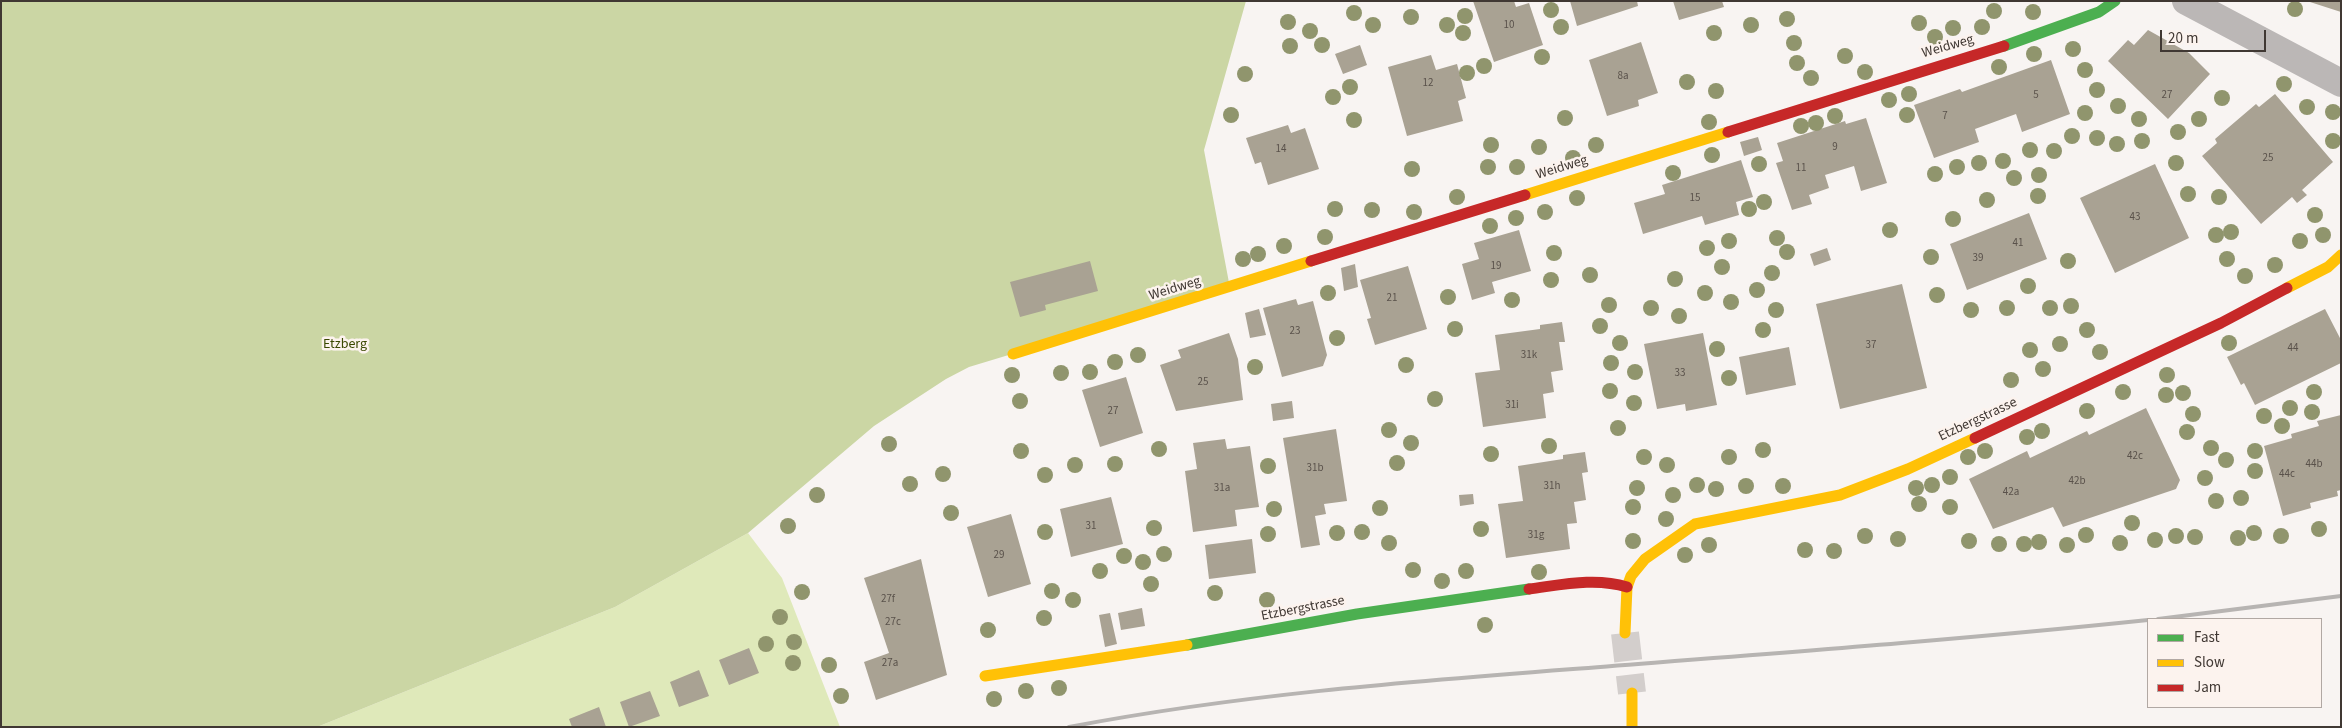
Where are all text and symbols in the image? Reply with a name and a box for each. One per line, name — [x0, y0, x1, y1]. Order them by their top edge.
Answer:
house number: 10 — [1504, 19, 1514, 33]
scale bar — [2162, 20, 2268, 52]
text: 20 m — [2168, 28, 2198, 49]
street label: Weidweg — [1920, 32, 1976, 62]
house number: 8a — [1617, 70, 1629, 84]
house number: 12 — [1423, 77, 1433, 91]
house number: 5 — [2033, 89, 2039, 103]
house number: 27 — [2162, 89, 2172, 103]
house number: 7 — [1942, 110, 1948, 124]
house number: 9 — [1832, 141, 1838, 155]
house number: 14 — [1276, 143, 1286, 157]
street label: Weidweg — [1534, 152, 1590, 184]
house number: 25 — [2263, 152, 2273, 166]
house number: 11 — [1796, 162, 1806, 176]
house number: 15 — [1690, 192, 1700, 206]
house number: 43 — [2130, 211, 2140, 225]
house number: 41 — [2013, 237, 2023, 251]
house number: 39 — [1973, 252, 1983, 266]
house number: 19 — [1491, 260, 1501, 274]
street label: Weidweg — [1147, 273, 1203, 305]
house number: 21 — [1387, 292, 1397, 306]
house number: 23 — [1290, 325, 1300, 339]
park label: Etzberg — [323, 337, 367, 353]
house number: 37 — [1866, 339, 1876, 353]
house number: 44 — [2288, 342, 2298, 356]
house number: 31k — [1521, 349, 1537, 363]
house number: 33 — [1675, 367, 1685, 381]
house number: 25 — [1198, 376, 1208, 390]
street label: Etzbergstrasse — [1936, 394, 2020, 446]
house number: 31i — [1505, 399, 1519, 413]
house number: 27 — [1108, 405, 1118, 419]
house number: 42c — [2127, 450, 2143, 464]
house number: 44b — [2305, 458, 2323, 472]
house number: 31b — [1306, 462, 1324, 476]
house number: 44c — [2279, 468, 2295, 482]
house number: 42b — [2068, 475, 2086, 489]
house number: 31h — [1544, 480, 1560, 494]
house number: 31a — [1214, 482, 1230, 496]
house number: 42a — [2003, 486, 2019, 500]
house number: 31 — [1086, 520, 1096, 534]
house number: 31g — [1528, 529, 1544, 543]
house number: 29 — [994, 549, 1004, 563]
house number: 27f — [881, 593, 895, 607]
street label: Etzbergstrasse — [1260, 593, 1346, 625]
house number: 27c — [885, 616, 901, 630]
legend — [2147, 618, 2322, 708]
text: Fast — [2194, 627, 2220, 648]
text: Slow — [2194, 652, 2225, 673]
house number: 27a — [882, 657, 898, 671]
text: Jam — [2194, 677, 2221, 698]

